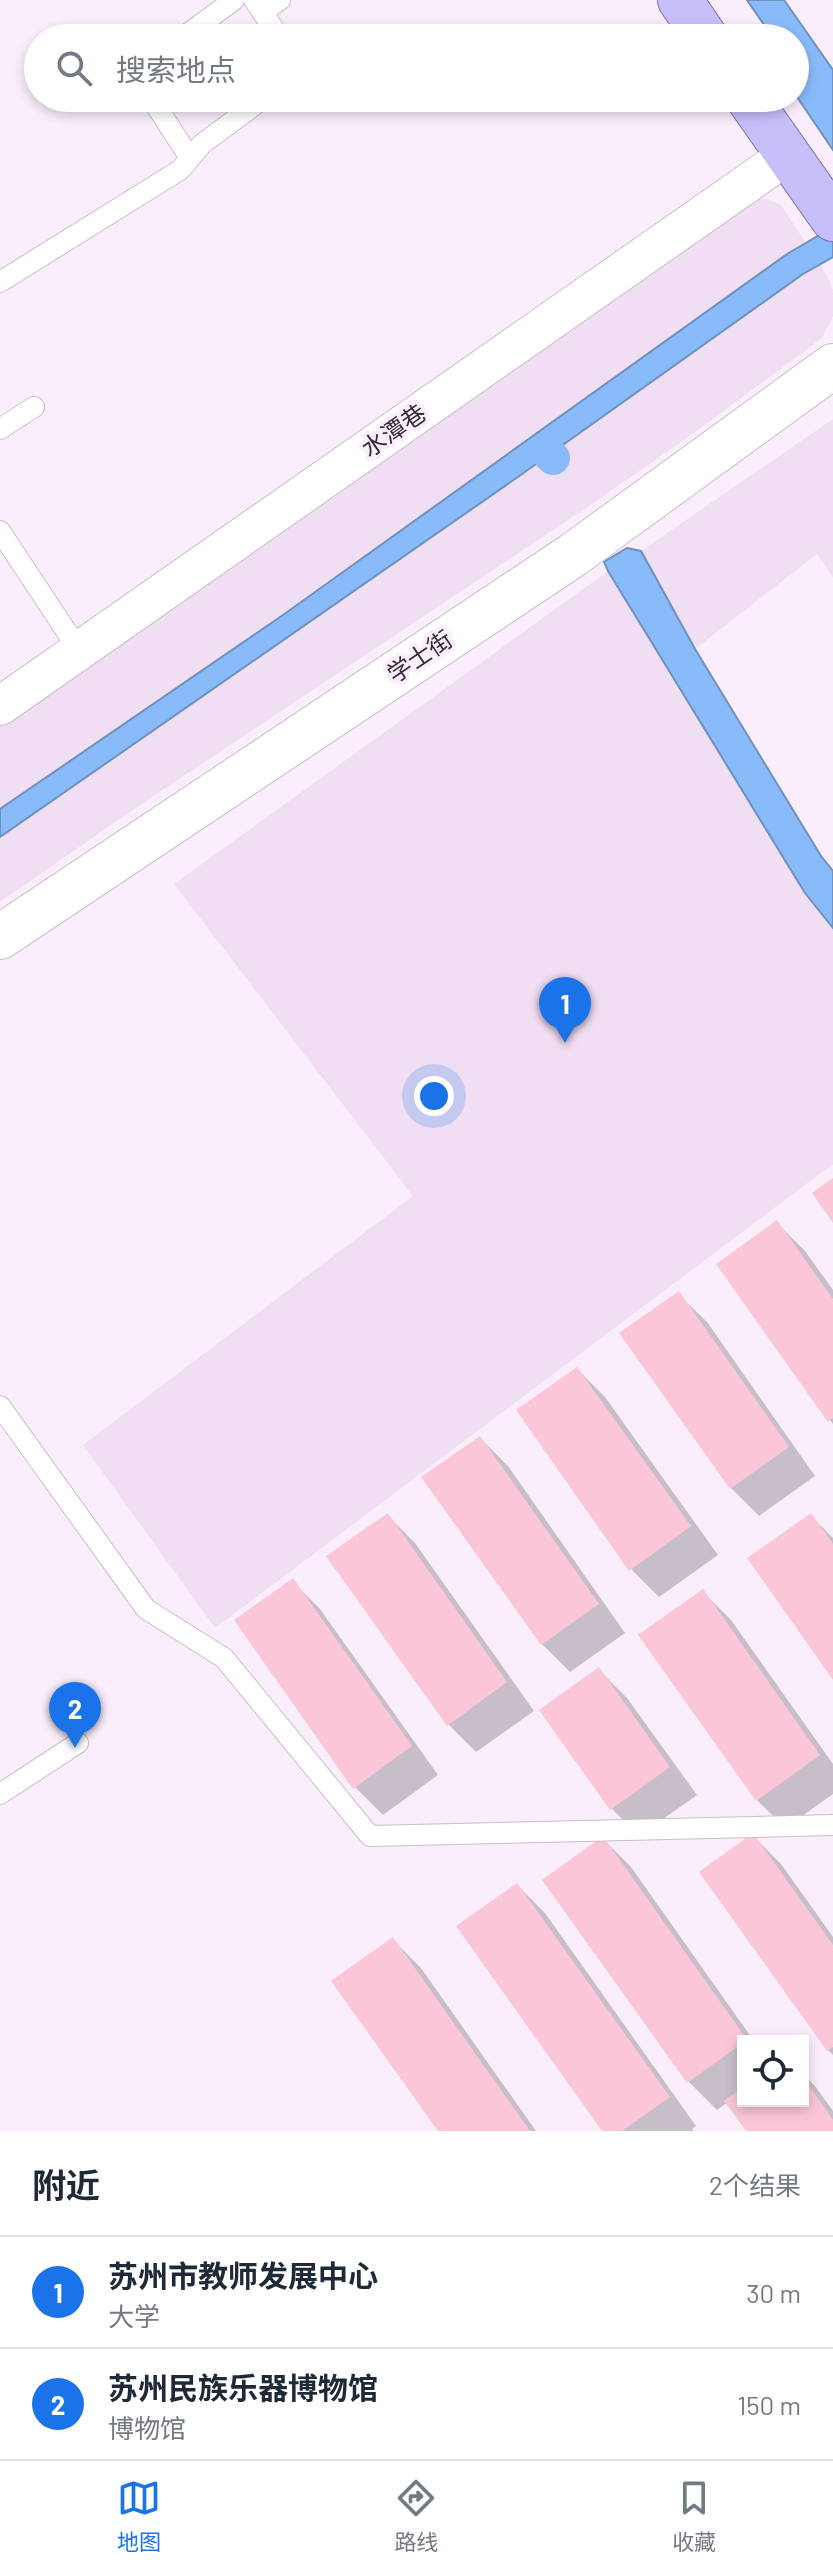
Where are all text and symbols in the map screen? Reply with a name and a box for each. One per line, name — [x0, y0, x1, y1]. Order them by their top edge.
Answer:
search box — [24, 24, 809, 112]
icon: search — [52, 46, 96, 90]
text: 搜索地点 — [116, 51, 236, 87]
street label: 水潭巷 — [355, 397, 431, 462]
street label: 学士街 — [381, 624, 457, 688]
pin: 1 — [539, 977, 591, 1043]
your location — [414, 1076, 454, 1116]
pin: 2 — [49, 1682, 101, 1748]
map controls — [737, 2035, 809, 2107]
button: locate — [737, 2035, 809, 2107]
text: 附近 — [32, 2164, 100, 2205]
text: 2个结果 — [709, 2169, 801, 2200]
text: 苏州市教师发展中心 — [108, 2257, 378, 2293]
text: 1 — [53, 2277, 63, 2308]
text: 30 m — [746, 2277, 801, 2308]
text: 大学 — [108, 2300, 160, 2331]
text: 苏州民族乐器博物馆 — [108, 2369, 378, 2405]
text: 2 — [51, 2389, 65, 2420]
text: 150 m — [737, 2389, 801, 2420]
text: 博物馆 — [108, 2412, 186, 2443]
tab: 地图 — [117, 2476, 161, 2556]
tab: 路线 — [394, 2476, 438, 2556]
tab: 收藏 — [672, 2476, 716, 2556]

